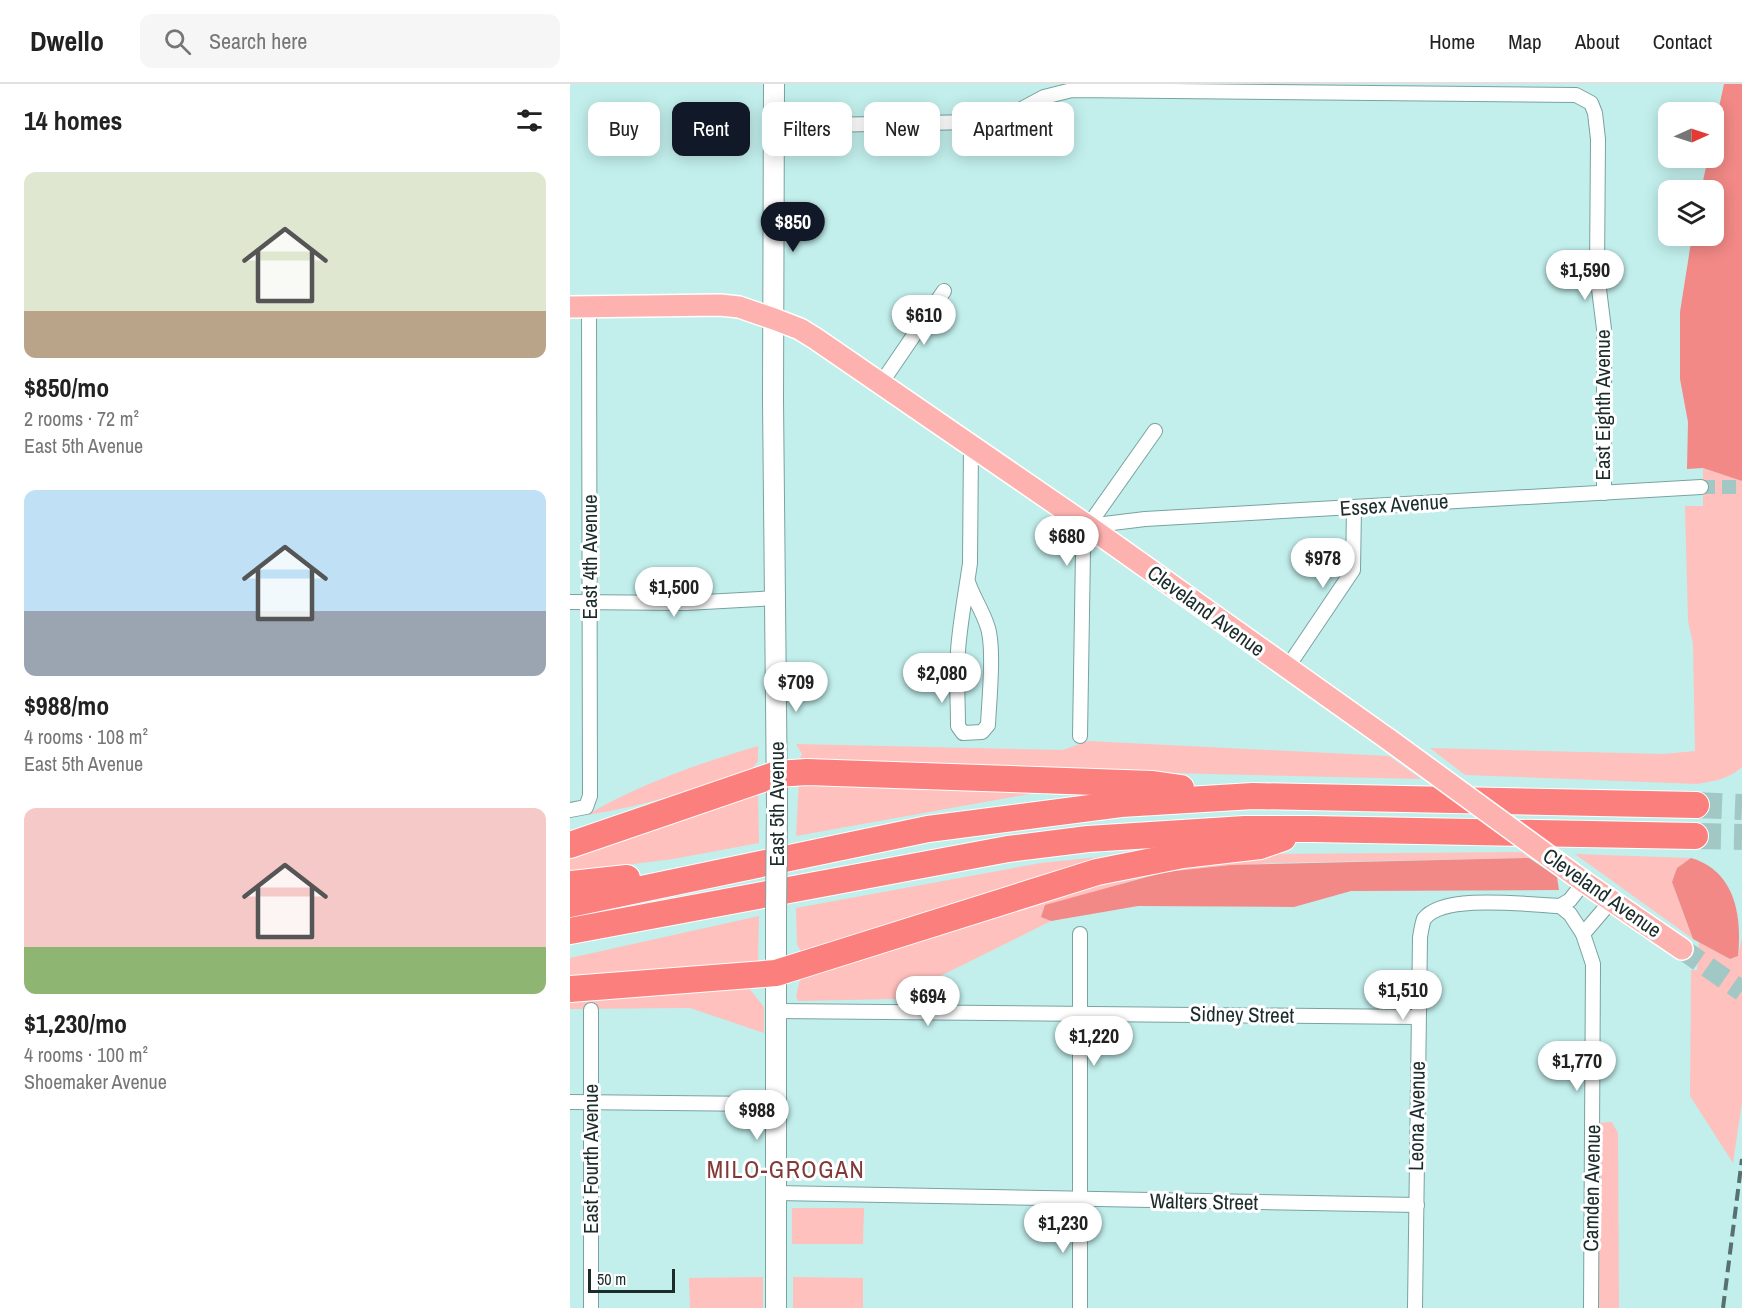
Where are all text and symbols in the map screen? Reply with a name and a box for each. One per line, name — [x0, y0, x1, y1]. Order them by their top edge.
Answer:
search box — [140, 14, 560, 68]
text: Dwello — [30, 22, 104, 60]
icon: search — [161, 25, 194, 58]
text: Search here — [209, 26, 307, 56]
text: Home — [1429, 27, 1475, 56]
text: Map — [1508, 27, 1542, 56]
text: About — [1575, 27, 1620, 56]
text: Contact — [1653, 27, 1712, 56]
chip: Buy — [588, 102, 660, 156]
chip: Rent — [672, 102, 750, 156]
chip: Filters — [762, 102, 852, 156]
chip: New — [864, 102, 940, 156]
chip: Apartment — [952, 102, 1074, 156]
north arrow — [1658, 102, 1724, 168]
map controls — [1658, 102, 1724, 246]
text: 14 homes — [24, 103, 122, 138]
icon: filters — [513, 104, 546, 137]
button: layers — [1658, 180, 1724, 246]
pin: $850 — [757, 202, 829, 253]
text: $850 — [775, 208, 811, 235]
icon: home — [231, 211, 339, 319]
pin: $1,590 — [1536, 250, 1634, 301]
text: $1,590 — [1560, 256, 1610, 283]
pin: $610 — [888, 295, 960, 346]
text: $610 — [906, 301, 942, 328]
street label: East Eighth Avenue — [1588, 330, 1617, 481]
text: $850/mo — [24, 370, 109, 405]
text: 2 rooms · 72 m² — [24, 405, 139, 432]
text: East 5th Avenue — [24, 432, 143, 459]
street label: Essex Avenue — [1339, 486, 1449, 523]
street label: East 4th Avenue — [575, 494, 604, 620]
pin: $680 — [1031, 516, 1103, 567]
text: $680 — [1049, 522, 1085, 549]
icon: home — [231, 529, 339, 637]
pin: $978 — [1287, 538, 1359, 589]
text: $978 — [1305, 544, 1341, 571]
street label: Cleveland Avenue — [1142, 558, 1271, 663]
pin: $1,500 — [625, 567, 723, 618]
text: $1,500 — [649, 573, 699, 600]
pin: $2,080 — [893, 653, 991, 704]
text: $2,080 — [917, 659, 967, 686]
pin: $709 — [760, 662, 832, 713]
text: $709 — [778, 668, 814, 695]
text: $988/mo — [24, 688, 109, 723]
text: 4 rooms · 108 m² — [24, 723, 148, 750]
street label: East 5th Avenue — [762, 741, 791, 867]
text: East 5th Avenue — [24, 750, 143, 777]
street label: Cleveland Avenue — [1537, 841, 1667, 944]
icon: home — [231, 847, 339, 955]
pin: $1,510 — [1354, 970, 1452, 1021]
pin: $694 — [892, 976, 964, 1027]
text: $1,510 — [1378, 976, 1428, 1003]
text: $694 — [910, 982, 946, 1009]
street label: Sidney Street — [1190, 999, 1295, 1030]
text: $1,230/mo — [24, 1006, 127, 1041]
pin: $1,220 — [1045, 1016, 1143, 1067]
text: $1,220 — [1069, 1022, 1119, 1049]
text: 4 rooms · 100 m² — [24, 1041, 148, 1068]
pin: $1,770 — [1528, 1041, 1626, 1092]
text: $1,770 — [1552, 1047, 1602, 1074]
street label: Leona Avenue — [1401, 1061, 1432, 1171]
text: Shoemaker Avenue — [24, 1068, 167, 1095]
street label: East Fourth Avenue — [576, 1084, 605, 1234]
pin: $988 — [721, 1090, 793, 1141]
text: $988 — [739, 1096, 775, 1123]
street label: Camden Avenue — [1576, 1124, 1607, 1252]
district label: MILO-GROGAN — [707, 1153, 865, 1185]
street label: Walters Street — [1150, 1186, 1259, 1217]
pin: $1,230 — [1014, 1203, 1112, 1254]
text: $1,230 — [1038, 1209, 1088, 1236]
scale bar — [588, 1266, 675, 1294]
text: 50 m — [597, 1268, 626, 1290]

